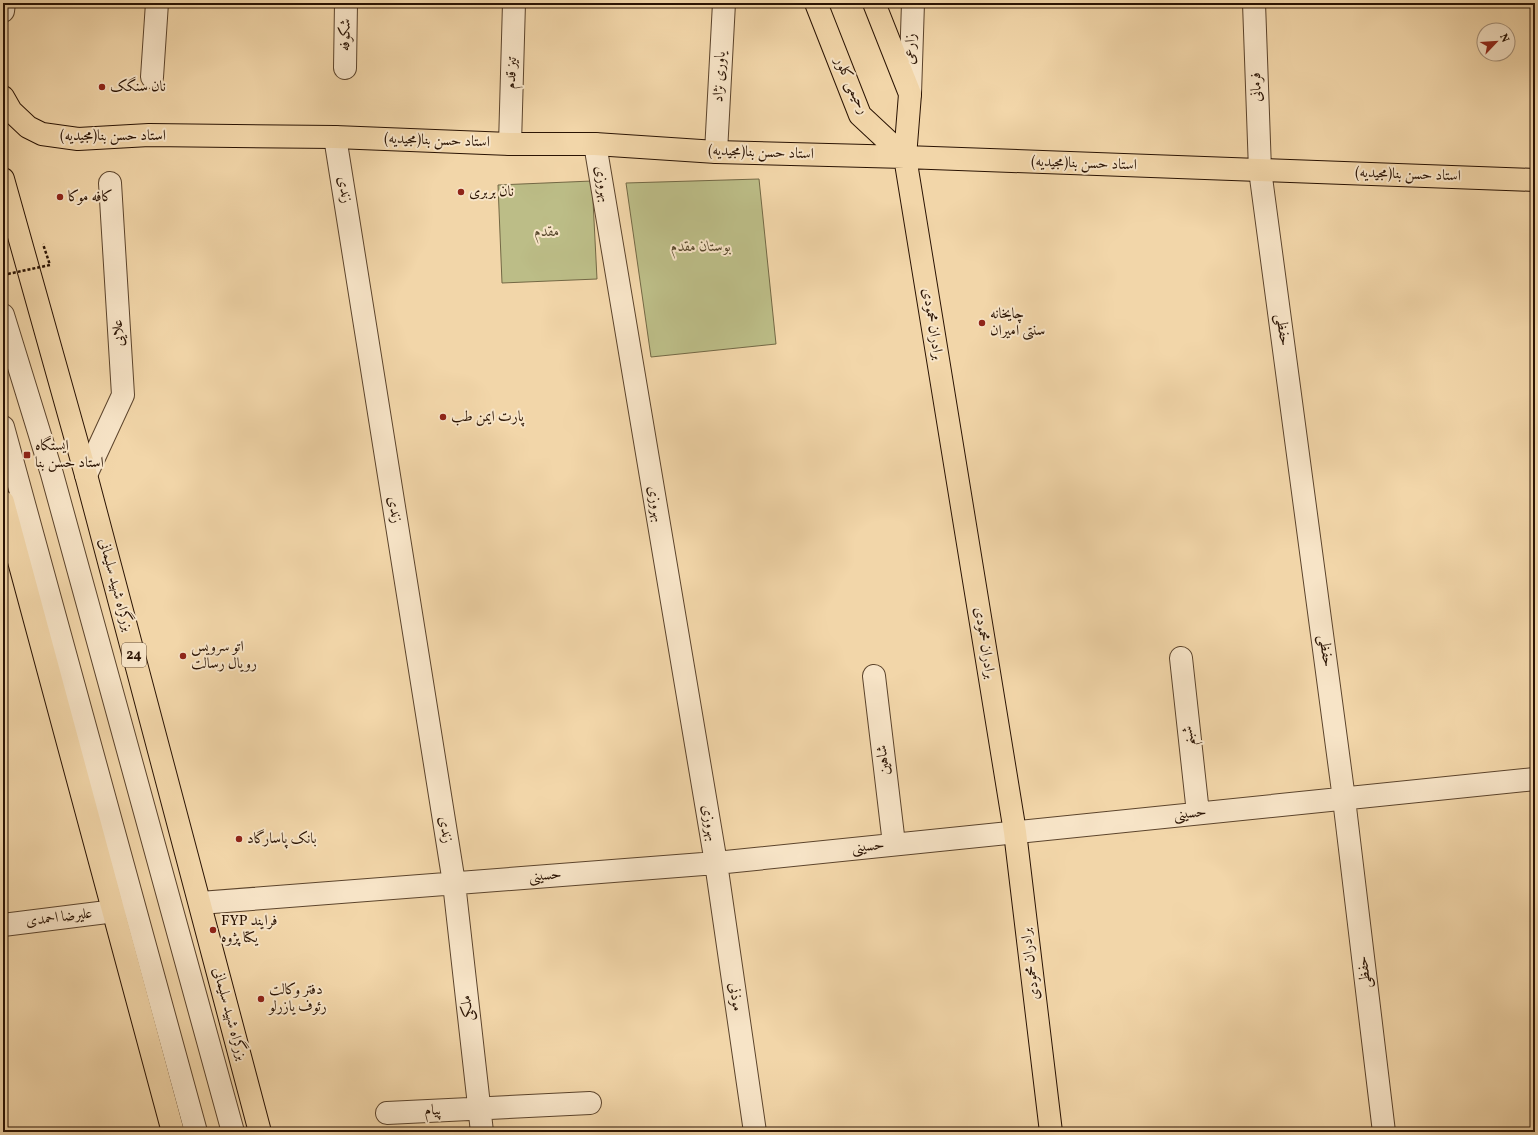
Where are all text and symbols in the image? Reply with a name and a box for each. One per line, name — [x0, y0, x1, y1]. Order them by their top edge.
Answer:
street label: شکوفه — [335, 18, 357, 52]
north arrow — [1476, 22, 1516, 62]
text: N — [1495, 32, 1512, 45]
street label: زارعی — [900, 33, 922, 65]
street label: یاوری نژاد — [708, 50, 732, 103]
street label: رحیمی کلور — [828, 52, 873, 118]
street label: تیز قدم — [501, 56, 524, 90]
street label: فرمانی — [1246, 72, 1268, 102]
place label: نان سنگک — [110, 76, 166, 98]
marker: نان سنگک — [97, 82, 107, 92]
street label: استاد حسن بنا(مجیدیه) — [60, 126, 166, 147]
street label: استاد حسن بنا(مجیدیه) — [384, 129, 490, 153]
street label: استاد حسن بنا(مجیدیه) — [708, 141, 814, 165]
street label: استاد حسن بنا(مجیدیه) — [1031, 152, 1137, 176]
street label: استاد حسن بنا(مجیدیه) — [1355, 163, 1461, 187]
street label: بهروزی — [588, 164, 616, 204]
street label: زندی — [332, 175, 357, 205]
place label: نان بربری — [469, 182, 514, 203]
place label: کافه موکا — [68, 187, 113, 208]
marker: نان بربری — [456, 187, 466, 197]
marker: کافه موکا — [55, 192, 65, 202]
park label: مقدم — [534, 222, 560, 244]
park label: بوستان مقدم — [671, 237, 731, 259]
street label: برادران محمودی — [916, 287, 948, 362]
place label: چایخانه سنتی امیران — [990, 304, 1045, 342]
street label: حفظی — [1269, 312, 1295, 348]
marker: چایخانه سنتی امیران — [977, 318, 987, 328]
street label: علایی — [108, 319, 130, 347]
place label: پارت ایمن طب — [451, 407, 525, 428]
marker: پارت ایمن طب — [438, 412, 448, 422]
place label: ایستگاه استاد حسن بنا — [35, 435, 104, 474]
marker: ایستگاه استاد حسن بنا — [22, 450, 32, 460]
street label: بهروزی — [641, 484, 669, 524]
street label: زندی — [382, 495, 407, 525]
street label: بزرگراه شهید سلیمانی — [93, 536, 139, 634]
street label: برادران محمودی — [968, 606, 1000, 681]
street label: حفظی — [1312, 633, 1338, 669]
place label: اتو سرویس رویال رسالت — [191, 637, 257, 675]
road number: 24 — [122, 643, 146, 667]
marker: اتو سرویس رویال رسالت — [178, 651, 188, 661]
street label: شبنم — [1177, 724, 1204, 747]
street label: شاهین — [872, 744, 896, 776]
street label: حسینی — [1173, 802, 1207, 826]
street label: بهروزی — [695, 803, 723, 843]
street label: زندی — [433, 815, 458, 845]
place label: بانک پاسارگاد — [247, 829, 317, 850]
marker: بانک پاسارگاد — [234, 834, 244, 844]
street label: حسینی — [851, 835, 885, 859]
street label: حسینی — [528, 864, 562, 888]
street label: علیرضا احمدی — [25, 903, 94, 932]
place label: FYP فرایند یکتا پژوه — [221, 911, 277, 949]
marker: FYP فرایند یکتا پژوه — [208, 925, 218, 935]
street label: برادران محمودی — [1016, 926, 1046, 1001]
street label: حفظی — [1353, 955, 1377, 989]
street label: بزرگراه شهید سلیمانی — [207, 965, 253, 1063]
place label: دفتر وکالت رئوف یازرلو — [267, 980, 327, 1018]
street label: موذنی — [723, 981, 747, 1013]
marker: دفتر وکالت رئوف یازرلو — [256, 994, 266, 1004]
street label: ملکی — [456, 994, 480, 1022]
street label: پیام — [424, 1100, 442, 1123]

